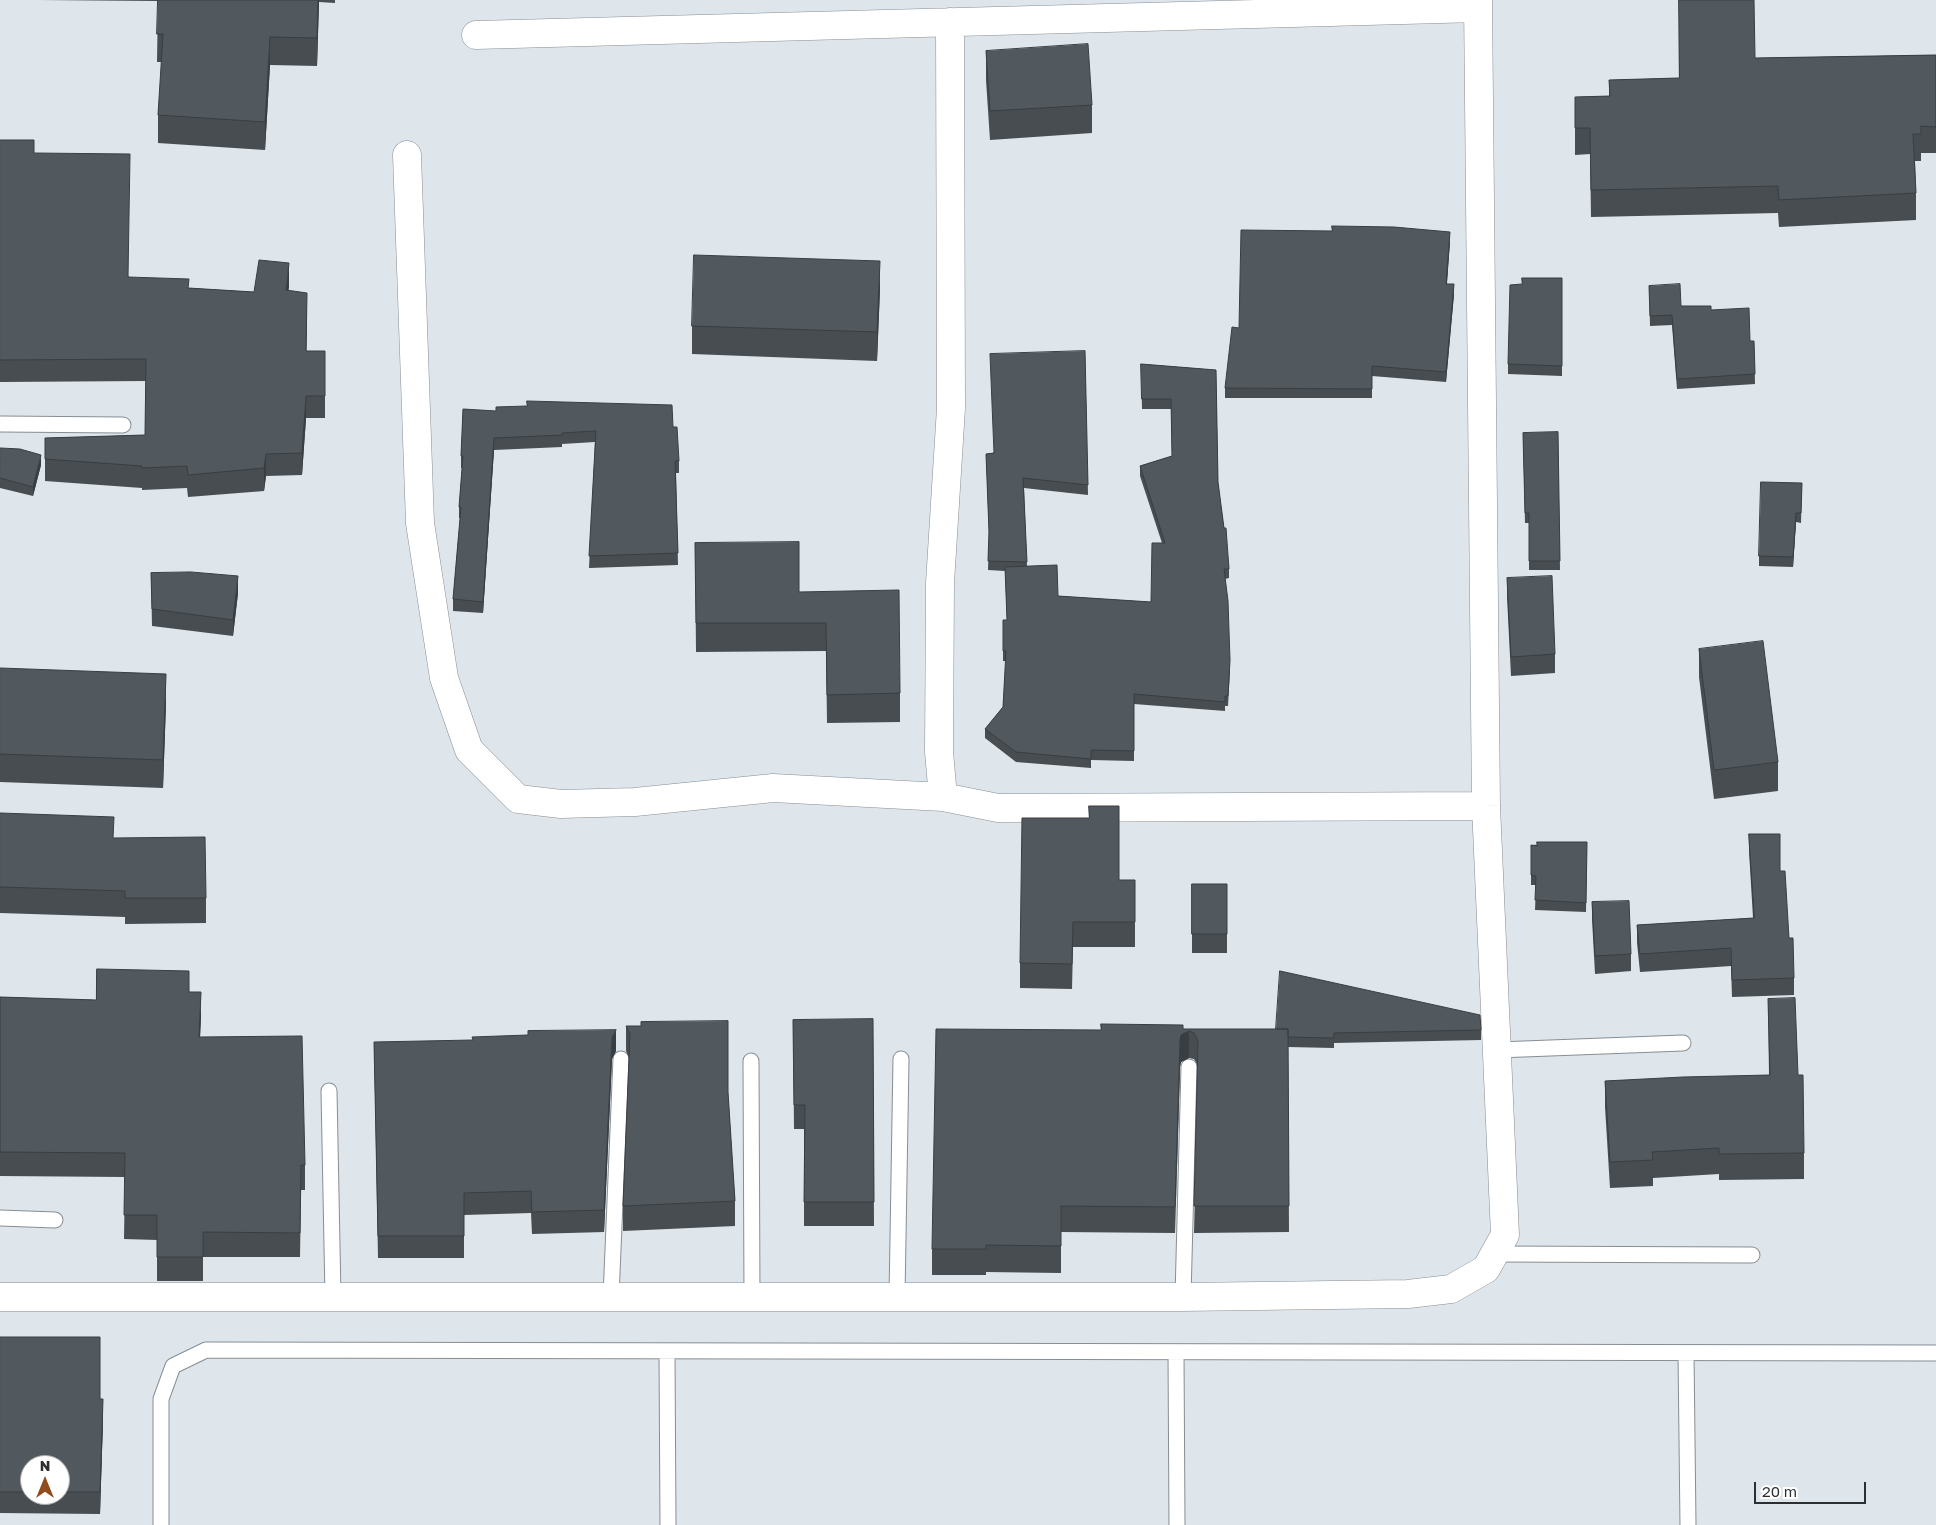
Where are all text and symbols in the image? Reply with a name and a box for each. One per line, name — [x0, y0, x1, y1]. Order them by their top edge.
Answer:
north arrow — [20, 1455, 70, 1505]
text: N — [40, 1457, 50, 1474]
scale bar — [1756, 1472, 1868, 1504]
text: 20 m — [1762, 1482, 1797, 1500]

